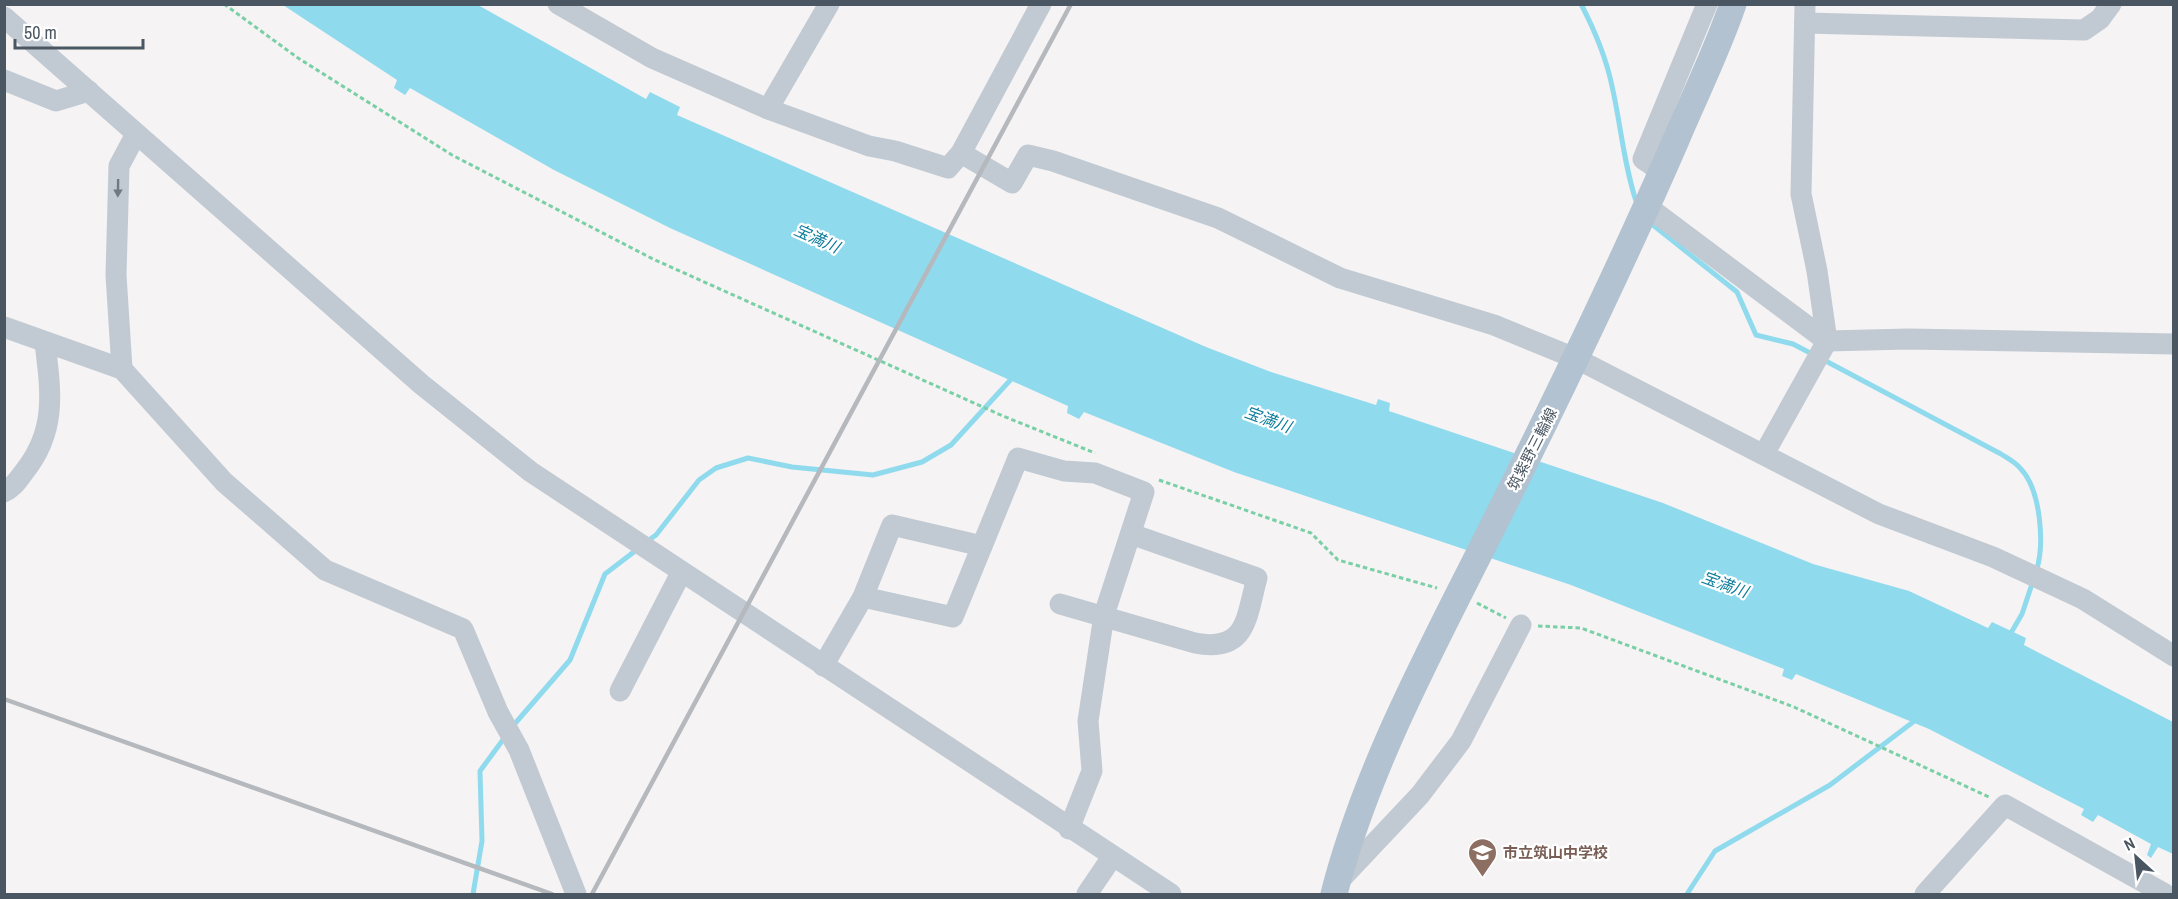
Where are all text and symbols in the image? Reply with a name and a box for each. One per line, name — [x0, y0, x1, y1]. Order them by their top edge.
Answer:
scale bar — [15, 12, 142, 50]
text: 50 m — [24, 20, 57, 45]
one-way arrow — [113, 179, 123, 198]
water label: 宝満川 — [791, 218, 845, 259]
water label: 宝満川 — [1242, 400, 1296, 438]
street label: 筑紫野三輪線 — [1502, 404, 1562, 494]
water label: 宝満川 — [1699, 565, 1753, 603]
north arrow — [2106, 827, 2166, 887]
text: N — [2120, 832, 2138, 856]
school or university icon: 市立筑山中学校 — [1466, 836, 1498, 878]
place label: 市立筑山中学校 — [1503, 842, 1608, 863]

